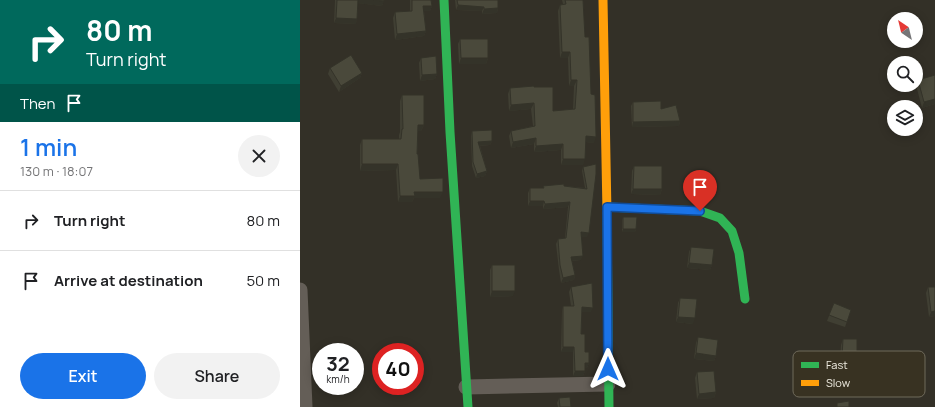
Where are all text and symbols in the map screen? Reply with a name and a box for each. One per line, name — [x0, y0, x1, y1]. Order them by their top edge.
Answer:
text: 80 m — [86, 11, 152, 49]
north arrow — [887, 12, 923, 48]
map controls — [887, 12, 923, 136]
icon: right — [20, 16, 72, 68]
text: Turn right — [86, 47, 167, 71]
button: search — [887, 56, 923, 92]
icon: arrive — [63, 92, 85, 114]
text: Then — [20, 93, 55, 114]
button: layers — [887, 100, 923, 136]
text: 1 min — [20, 130, 77, 163]
button: close — [238, 135, 280, 177]
text: 130 m · 18:07 — [20, 162, 93, 180]
pin — [683, 170, 717, 211]
icon: arrive — [689, 176, 711, 198]
icon: right — [20, 210, 42, 232]
text: Turn right — [54, 210, 125, 231]
text: 80 m — [246, 210, 280, 231]
icon: arrive — [20, 270, 42, 292]
text: Arrive at destination — [54, 270, 203, 291]
text: 50 m — [246, 270, 280, 291]
speed limit sign: 40 — [372, 343, 424, 395]
position arrow — [587, 348, 629, 390]
text: 32 — [326, 350, 350, 377]
legend — [793, 351, 925, 397]
button: Exit — [20, 353, 146, 399]
button: Share — [154, 353, 280, 399]
text: Fast — [826, 357, 848, 372]
text: km/h — [326, 372, 350, 386]
text: Slow — [826, 375, 851, 390]

